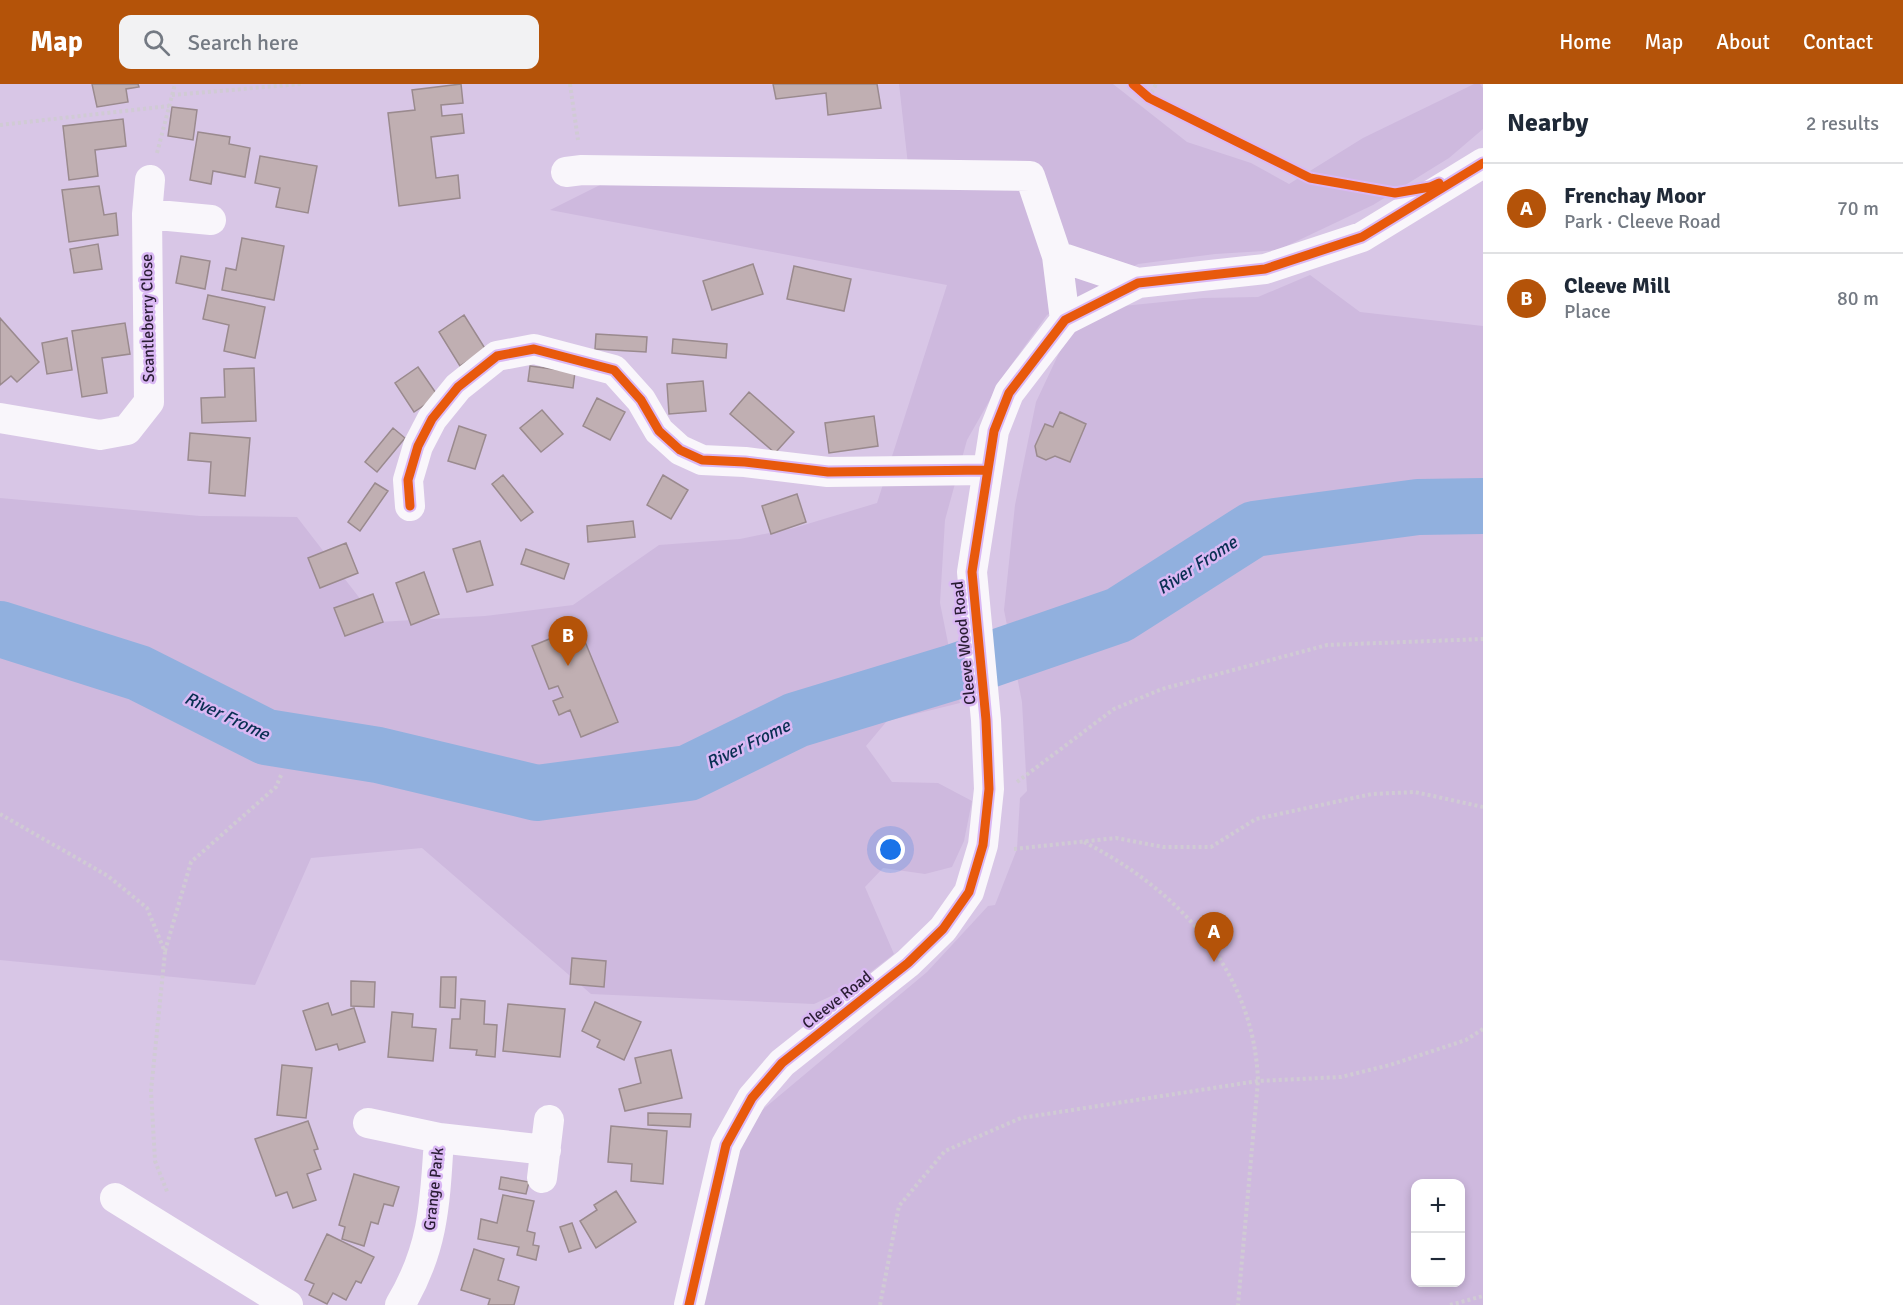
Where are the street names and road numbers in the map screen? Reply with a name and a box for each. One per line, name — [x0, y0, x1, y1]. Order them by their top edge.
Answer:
street label: Scantleberry Close — [137, 254, 159, 382]
street label: Cleeve Wood Road — [948, 580, 980, 706]
street label: Cleeve Road — [798, 967, 876, 1033]
street label: Grange Park — [420, 1146, 448, 1232]

